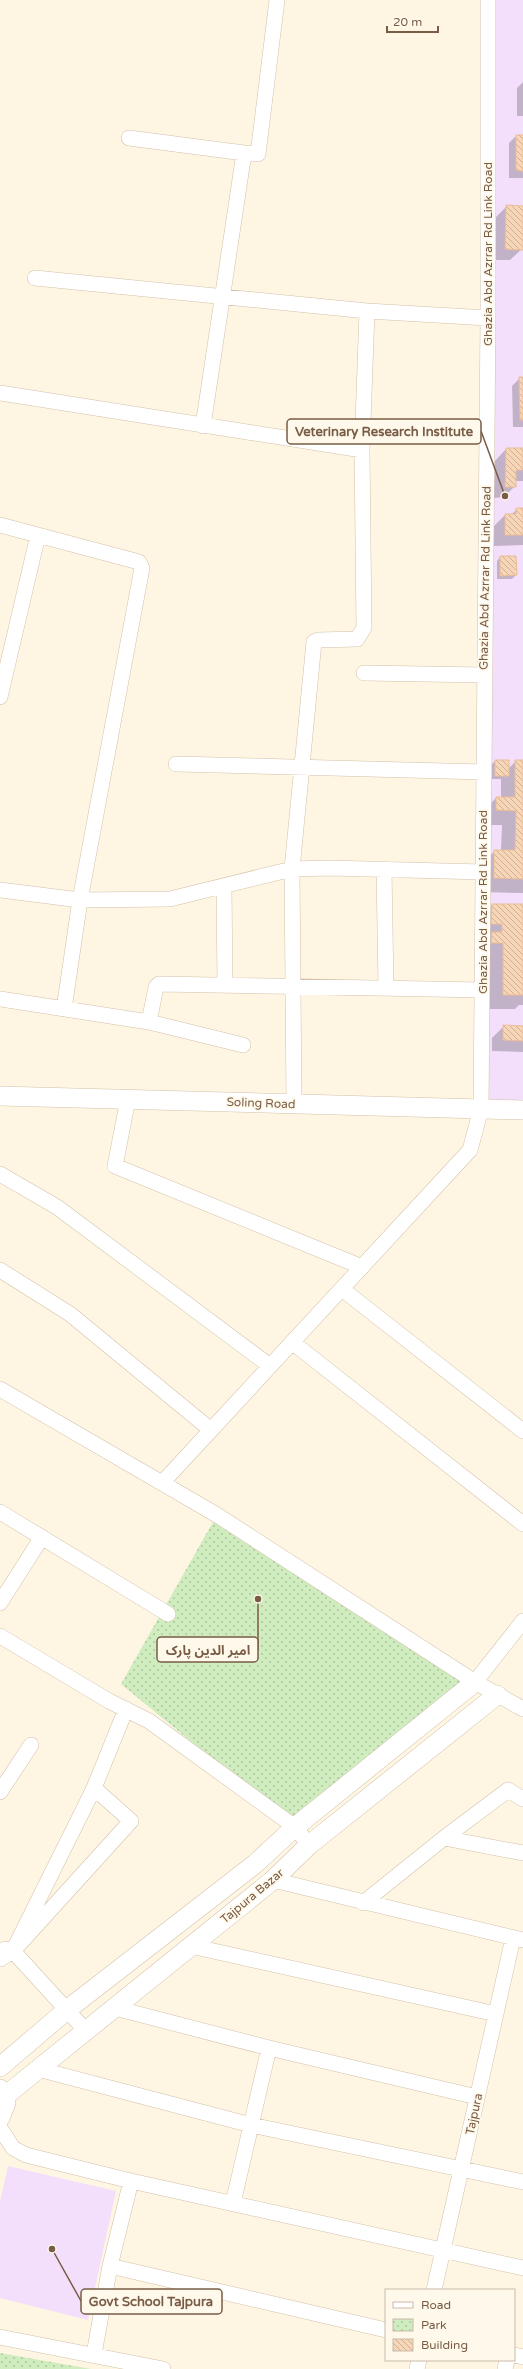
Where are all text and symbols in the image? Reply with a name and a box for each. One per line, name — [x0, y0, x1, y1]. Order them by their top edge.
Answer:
scale bar — [387, 8, 438, 34]
text: 20 m — [393, 15, 422, 29]
street label: Ghazia Abd Azrrar Rd Link Road — [481, 162, 495, 346]
callout: Veterinary Research Institute — [287, 419, 481, 444]
text: Veterinary Research Institute — [295, 424, 474, 440]
street label: Ghazia Abd Azrrar Rd Link Road — [476, 486, 494, 670]
street label: Ghazia Abd Azrrar Rd Link Road — [476, 810, 490, 994]
street label: Soling Road — [226, 1095, 296, 1111]
callout: امیر الدین پارک — [157, 1637, 258, 1662]
text: امیر الدین پارک — [166, 1643, 250, 1659]
street label: Tajpura Bazar — [218, 1865, 287, 1926]
street label: Tajpura — [463, 2092, 485, 2136]
callout: Govt School Tajpura — [81, 2289, 222, 2314]
legend — [385, 2289, 515, 2361]
text: Govt School Tajpura — [89, 2294, 213, 2310]
text: Road — [421, 2298, 451, 2312]
text: Park — [421, 2318, 447, 2332]
text: Building — [421, 2338, 468, 2352]

